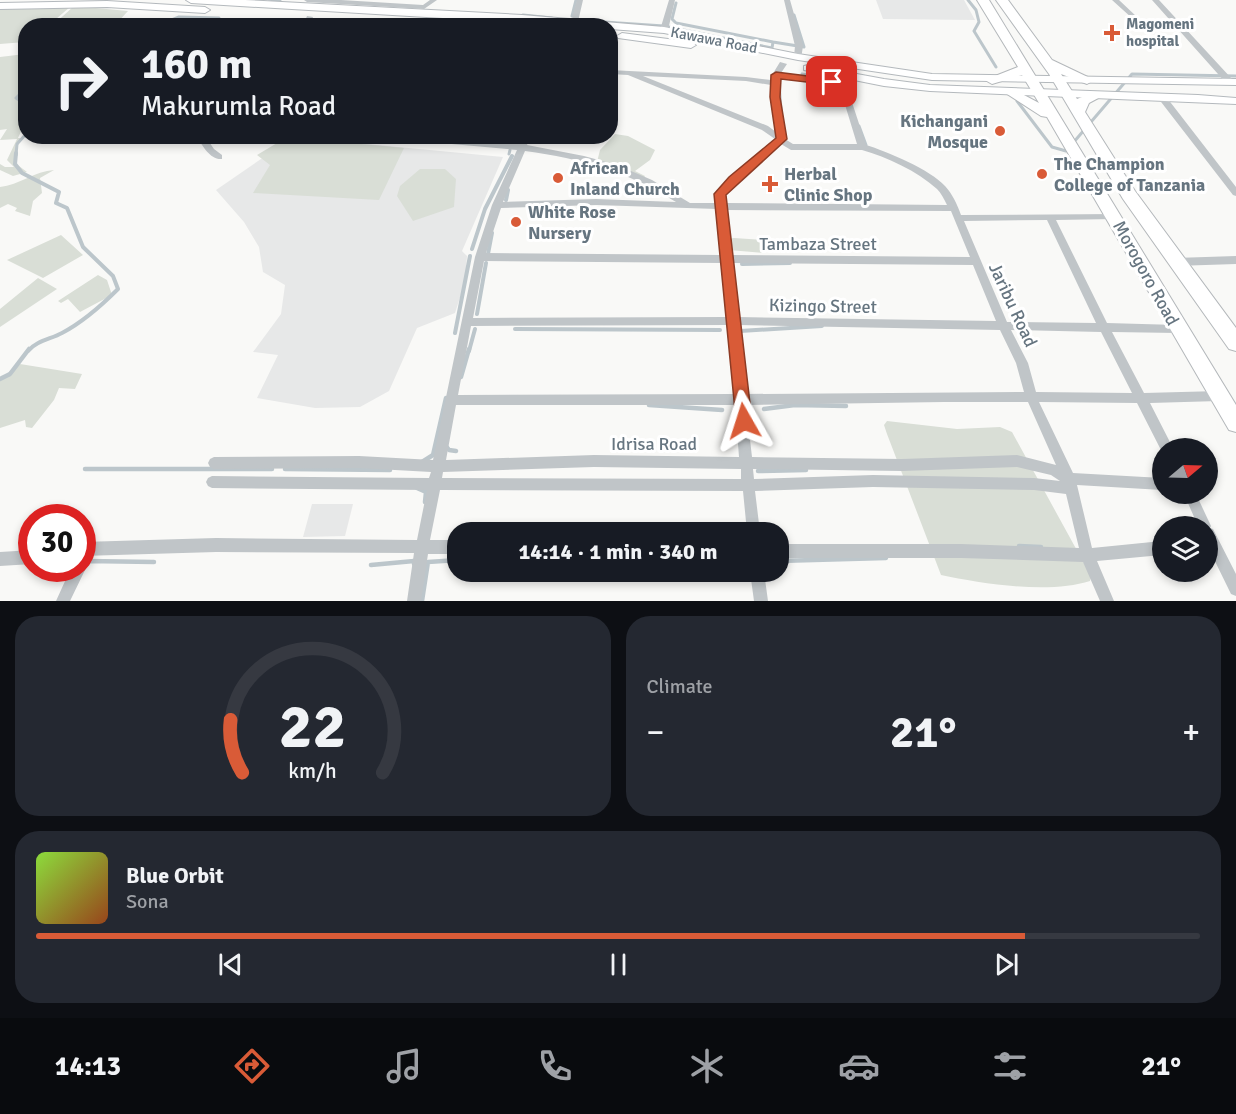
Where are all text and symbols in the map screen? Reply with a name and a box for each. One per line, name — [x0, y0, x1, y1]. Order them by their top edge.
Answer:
place label: Magomeni hospital — [1126, 15, 1194, 50]
street label: Kawawa Road — [669, 23, 759, 57]
marker: Magomeni hospital — [1103, 24, 1121, 42]
text: 160 m — [141, 39, 252, 90]
icon: right — [42, 42, 120, 120]
pin — [806, 56, 857, 107]
icon: arrive — [815, 65, 848, 98]
text: Makurumla Road — [141, 90, 336, 123]
place label: Kichangani Mosque — [900, 110, 988, 153]
marker: Kichangani Mosque — [993, 124, 1007, 138]
place label: The Champion College of Tanzania — [1054, 153, 1205, 196]
place label: African Inland Church — [570, 157, 680, 200]
place label: Herbal Clinic Shop — [784, 163, 873, 206]
marker: The Champion College of Tanzania — [1035, 167, 1049, 181]
marker: African Inland Church — [551, 171, 565, 185]
marker: Herbal Clinic Shop — [761, 175, 779, 193]
place label: White Rose Nursery — [528, 201, 616, 244]
marker: White Rose Nursery — [509, 215, 523, 229]
street label: Morogoro Road — [1108, 217, 1184, 329]
street label: Tambaza Street — [759, 233, 877, 255]
street label: Jaribu Road — [984, 259, 1042, 351]
street label: Kizingo Street — [769, 294, 877, 318]
position arrow — [712, 389, 776, 453]
street label: Idrisa Road — [611, 433, 697, 455]
north arrow — [1152, 438, 1218, 504]
map controls — [1152, 438, 1218, 582]
speed limit sign: 30 — [18, 504, 96, 582]
button: layers — [1152, 516, 1218, 582]
text: 14:14 · 1 min · 340 m — [518, 538, 718, 565]
text: Climate — [647, 674, 712, 699]
text: 22 — [279, 688, 346, 765]
text: 21° — [890, 705, 957, 760]
text: − — [647, 712, 664, 753]
text: + — [1182, 712, 1200, 753]
text: km/h — [288, 758, 337, 784]
text: Blue Orbit — [126, 862, 224, 889]
text: Sona — [126, 889, 169, 914]
icon: previous — [214, 948, 247, 981]
icon: pause — [602, 948, 635, 981]
icon: next — [990, 948, 1023, 981]
icon: directions — [231, 1045, 273, 1087]
icon: music — [383, 1045, 425, 1087]
icon: phone — [534, 1045, 576, 1087]
icon: climate — [686, 1045, 728, 1087]
icon: car — [838, 1045, 880, 1087]
icon: filters — [989, 1045, 1031, 1087]
text: 14:13 — [55, 1050, 121, 1083]
text: 21° — [1141, 1050, 1181, 1083]

